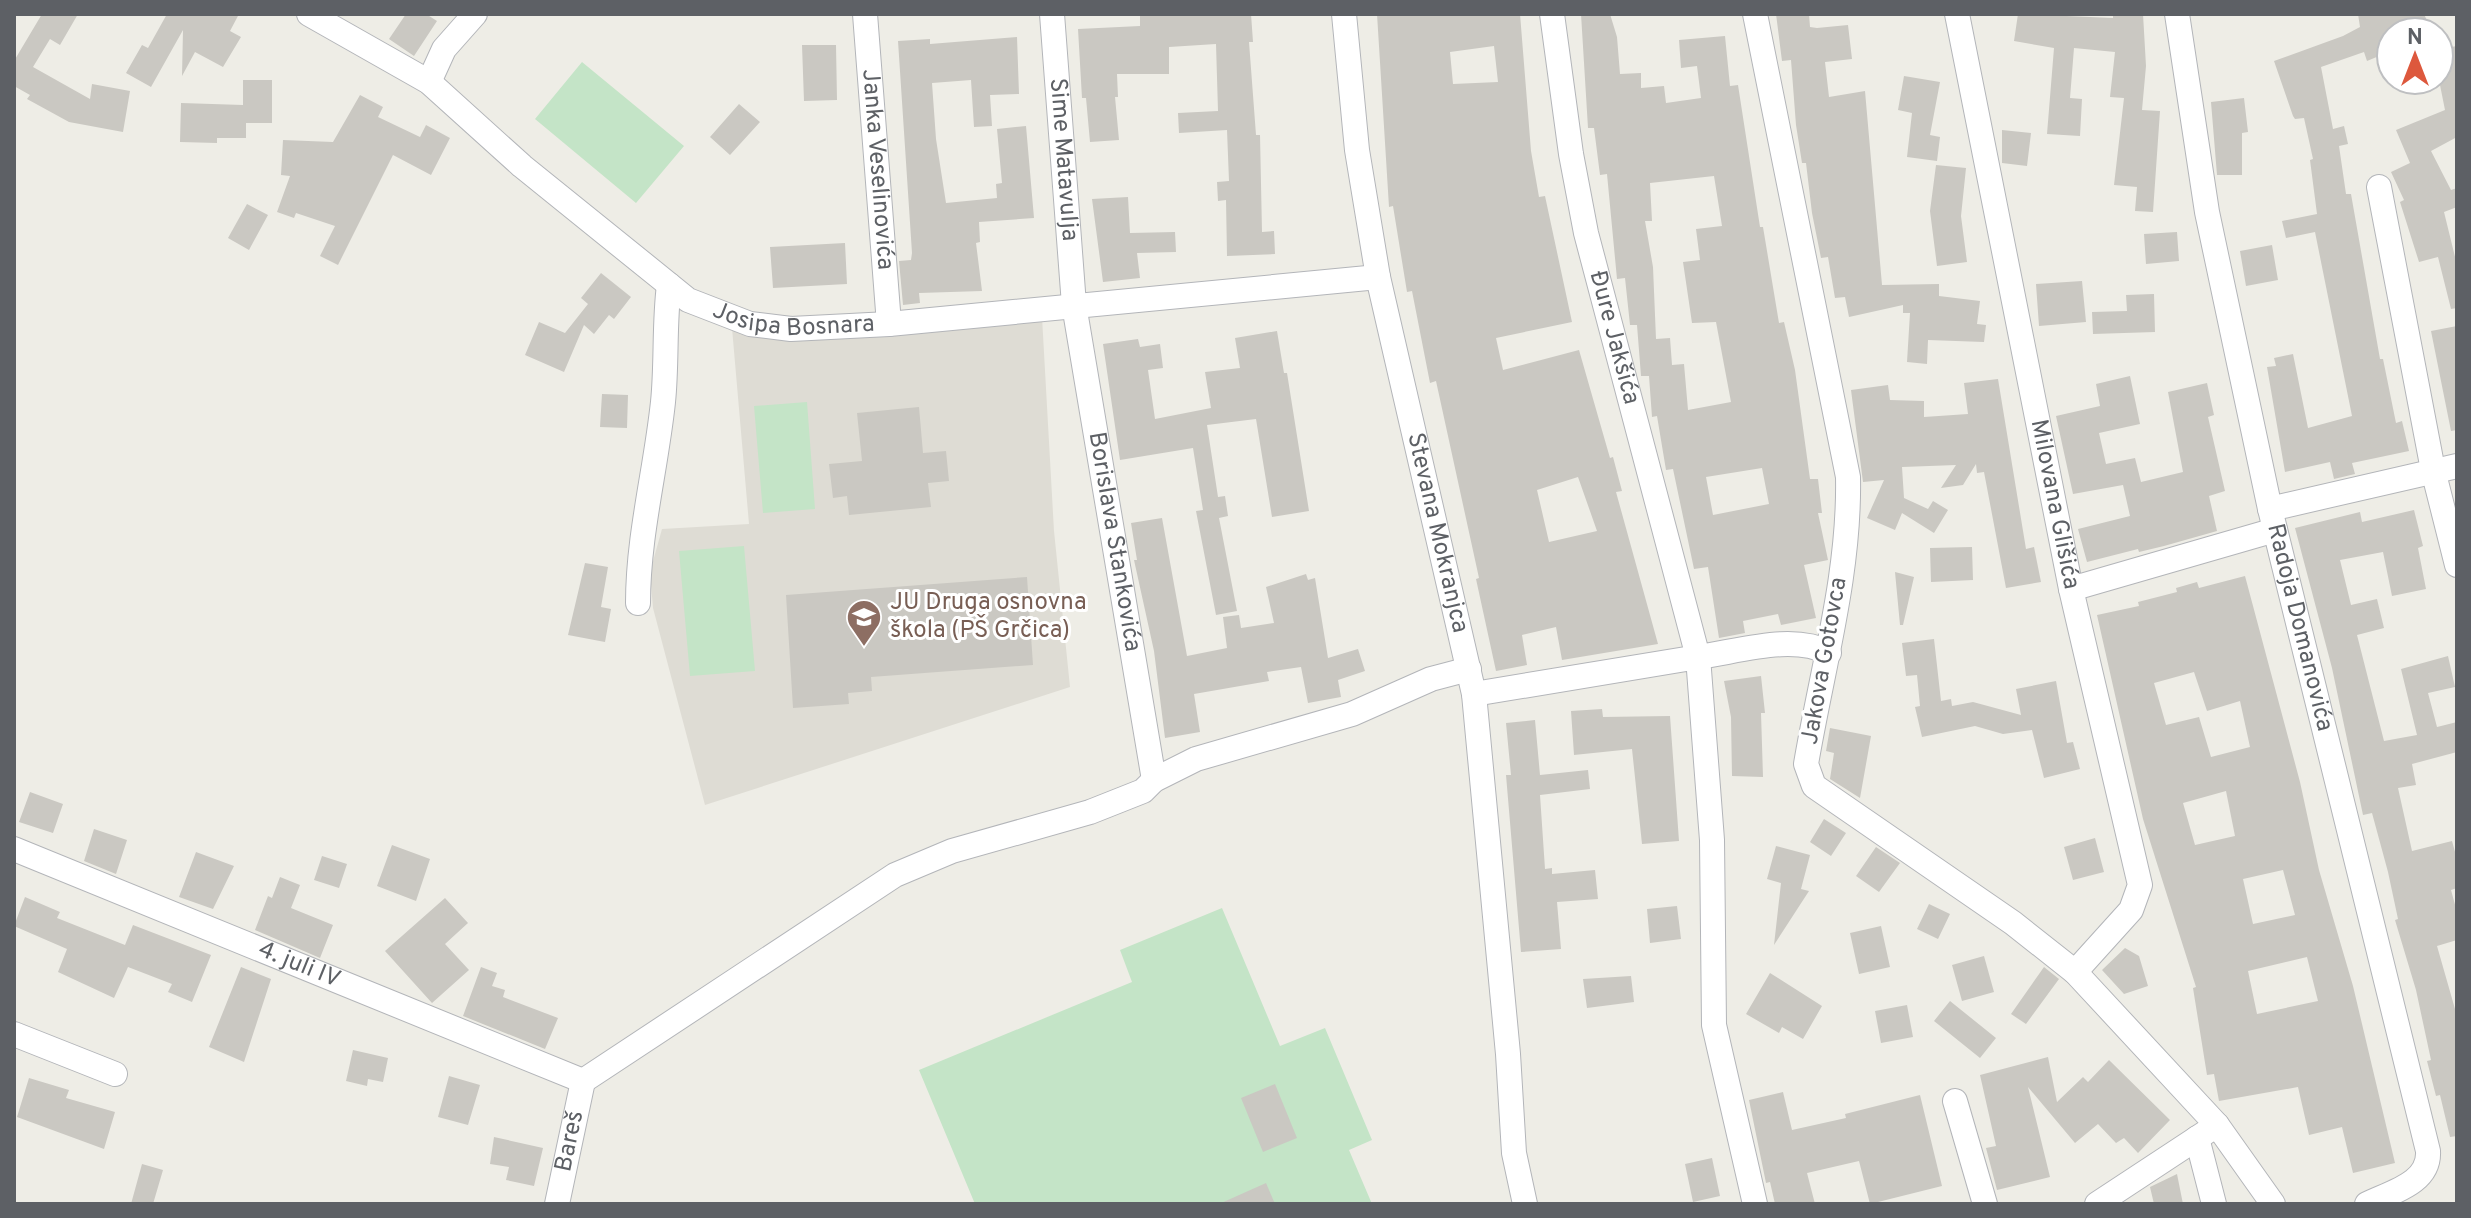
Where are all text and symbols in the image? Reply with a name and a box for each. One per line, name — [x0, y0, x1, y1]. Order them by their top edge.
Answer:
north arrow — [2375, 16, 2455, 96]
text: N — [2407, 25, 2423, 52]
street label: Janka Veselinovića — [854, 68, 900, 271]
street label: Sime Matavulja — [1042, 77, 1084, 242]
street label: Đure Jakšića — [1582, 268, 1646, 408]
street label: Josipa Bosnara — [708, 296, 875, 344]
street label: Milovana Glišića — [2023, 417, 2086, 592]
street label: Borislava Stankovića — [1081, 430, 1147, 654]
street label: Stevana Mokranjca — [1399, 430, 1474, 636]
street label: Radoja Domanovića — [2259, 521, 2339, 734]
street label: Jakova Gotovca — [1796, 575, 1854, 747]
place label: JU Druga osnovna škola (PŠ Grčica) — [890, 588, 1087, 646]
school or university icon: JU Druga osnovna škola (PŠ Grčica) — [845, 598, 883, 648]
street label: 4. juli IV — [254, 935, 345, 995]
street label: Bareš — [549, 1108, 591, 1175]

